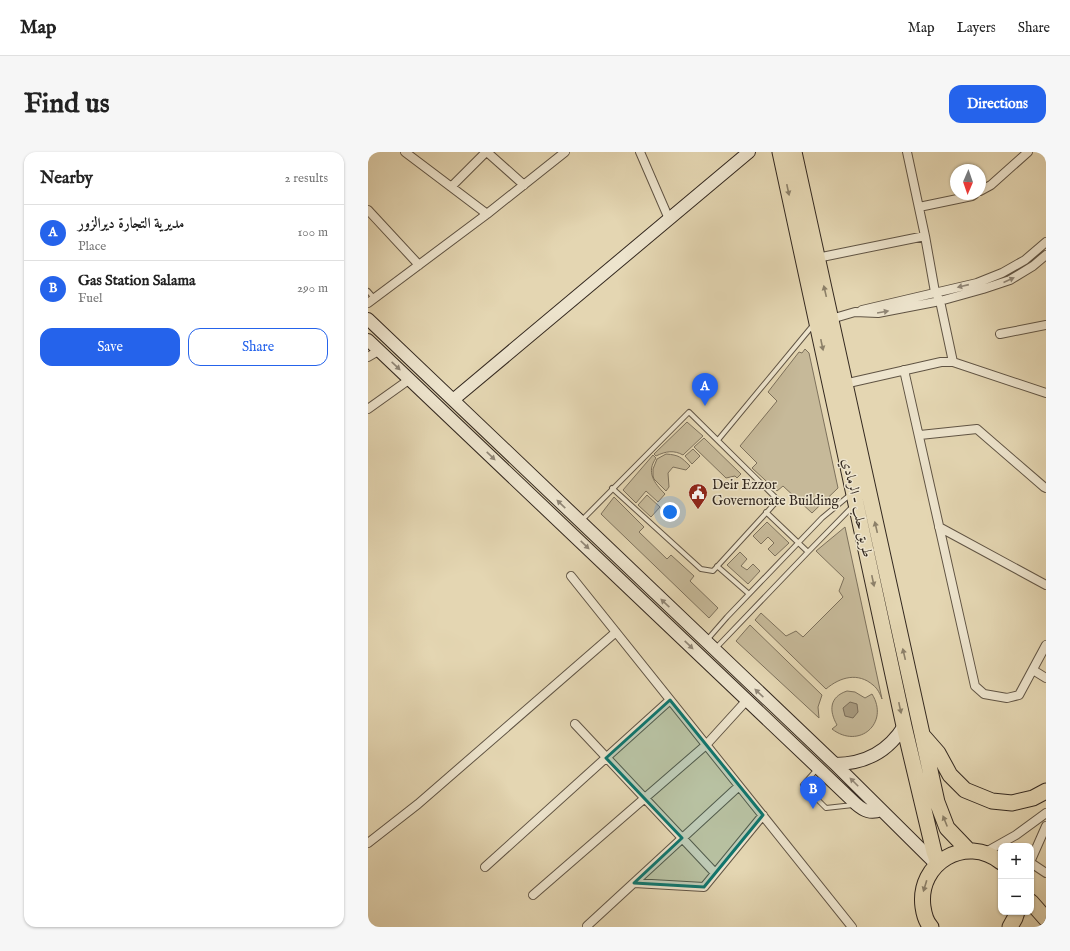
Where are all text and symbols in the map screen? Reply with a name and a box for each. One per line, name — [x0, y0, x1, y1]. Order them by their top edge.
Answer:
text: Map — [20, 16, 56, 40]
text: Map — [908, 19, 935, 37]
text: Layers — [957, 19, 996, 37]
text: Share — [1018, 19, 1050, 37]
button: Directions — [949, 85, 1046, 123]
text: Find us — [24, 87, 110, 122]
north arrow — [950, 164, 986, 200]
text: Nearby — [40, 168, 93, 189]
text: 2 results — [284, 170, 328, 187]
one-way arrow — [786, 184, 792, 196]
text: مديرية التجارة ديرالزور — [78, 214, 184, 233]
text: A — [49, 224, 57, 241]
text: 100 m — [298, 224, 328, 241]
text: Place — [78, 238, 106, 255]
text: Gas Station Salama — [78, 271, 196, 290]
one-way arrow — [1003, 276, 1015, 282]
text: B — [49, 280, 57, 297]
text: 290 m — [297, 280, 328, 297]
one-way arrow — [957, 283, 969, 289]
one-way arrow — [821, 284, 827, 297]
text: Fuel — [78, 290, 102, 307]
one-way arrow — [877, 309, 889, 315]
button: Save — [40, 328, 180, 366]
button: Share — [188, 328, 328, 366]
one-way arrow — [819, 338, 825, 351]
one-way arrow — [392, 361, 401, 370]
pin: A — [692, 373, 718, 406]
one-way arrow — [486, 451, 496, 461]
street label: طريق حلب - الرمادي — [836, 457, 876, 560]
place label: Deir Ezzor Governorate Building — [712, 476, 839, 510]
public building icon: Deir Ezzor Governorate Building — [687, 482, 709, 510]
one-way arrow — [556, 499, 566, 509]
your location — [660, 502, 680, 522]
one-way arrow — [873, 521, 879, 533]
one-way arrow — [580, 541, 590, 550]
one-way arrow — [871, 575, 877, 587]
one-way arrow — [660, 599, 670, 608]
one-way arrow — [684, 640, 694, 650]
one-way arrow — [901, 648, 907, 660]
one-way arrow — [755, 689, 764, 698]
one-way arrow — [898, 702, 904, 714]
pin: B — [800, 776, 826, 809]
one-way arrow — [849, 778, 859, 787]
one-way arrow — [941, 814, 947, 826]
map controls — [998, 843, 1034, 915]
button: + — [998, 843, 1034, 879]
button: − — [998, 879, 1034, 915]
one-way arrow — [922, 880, 928, 892]

